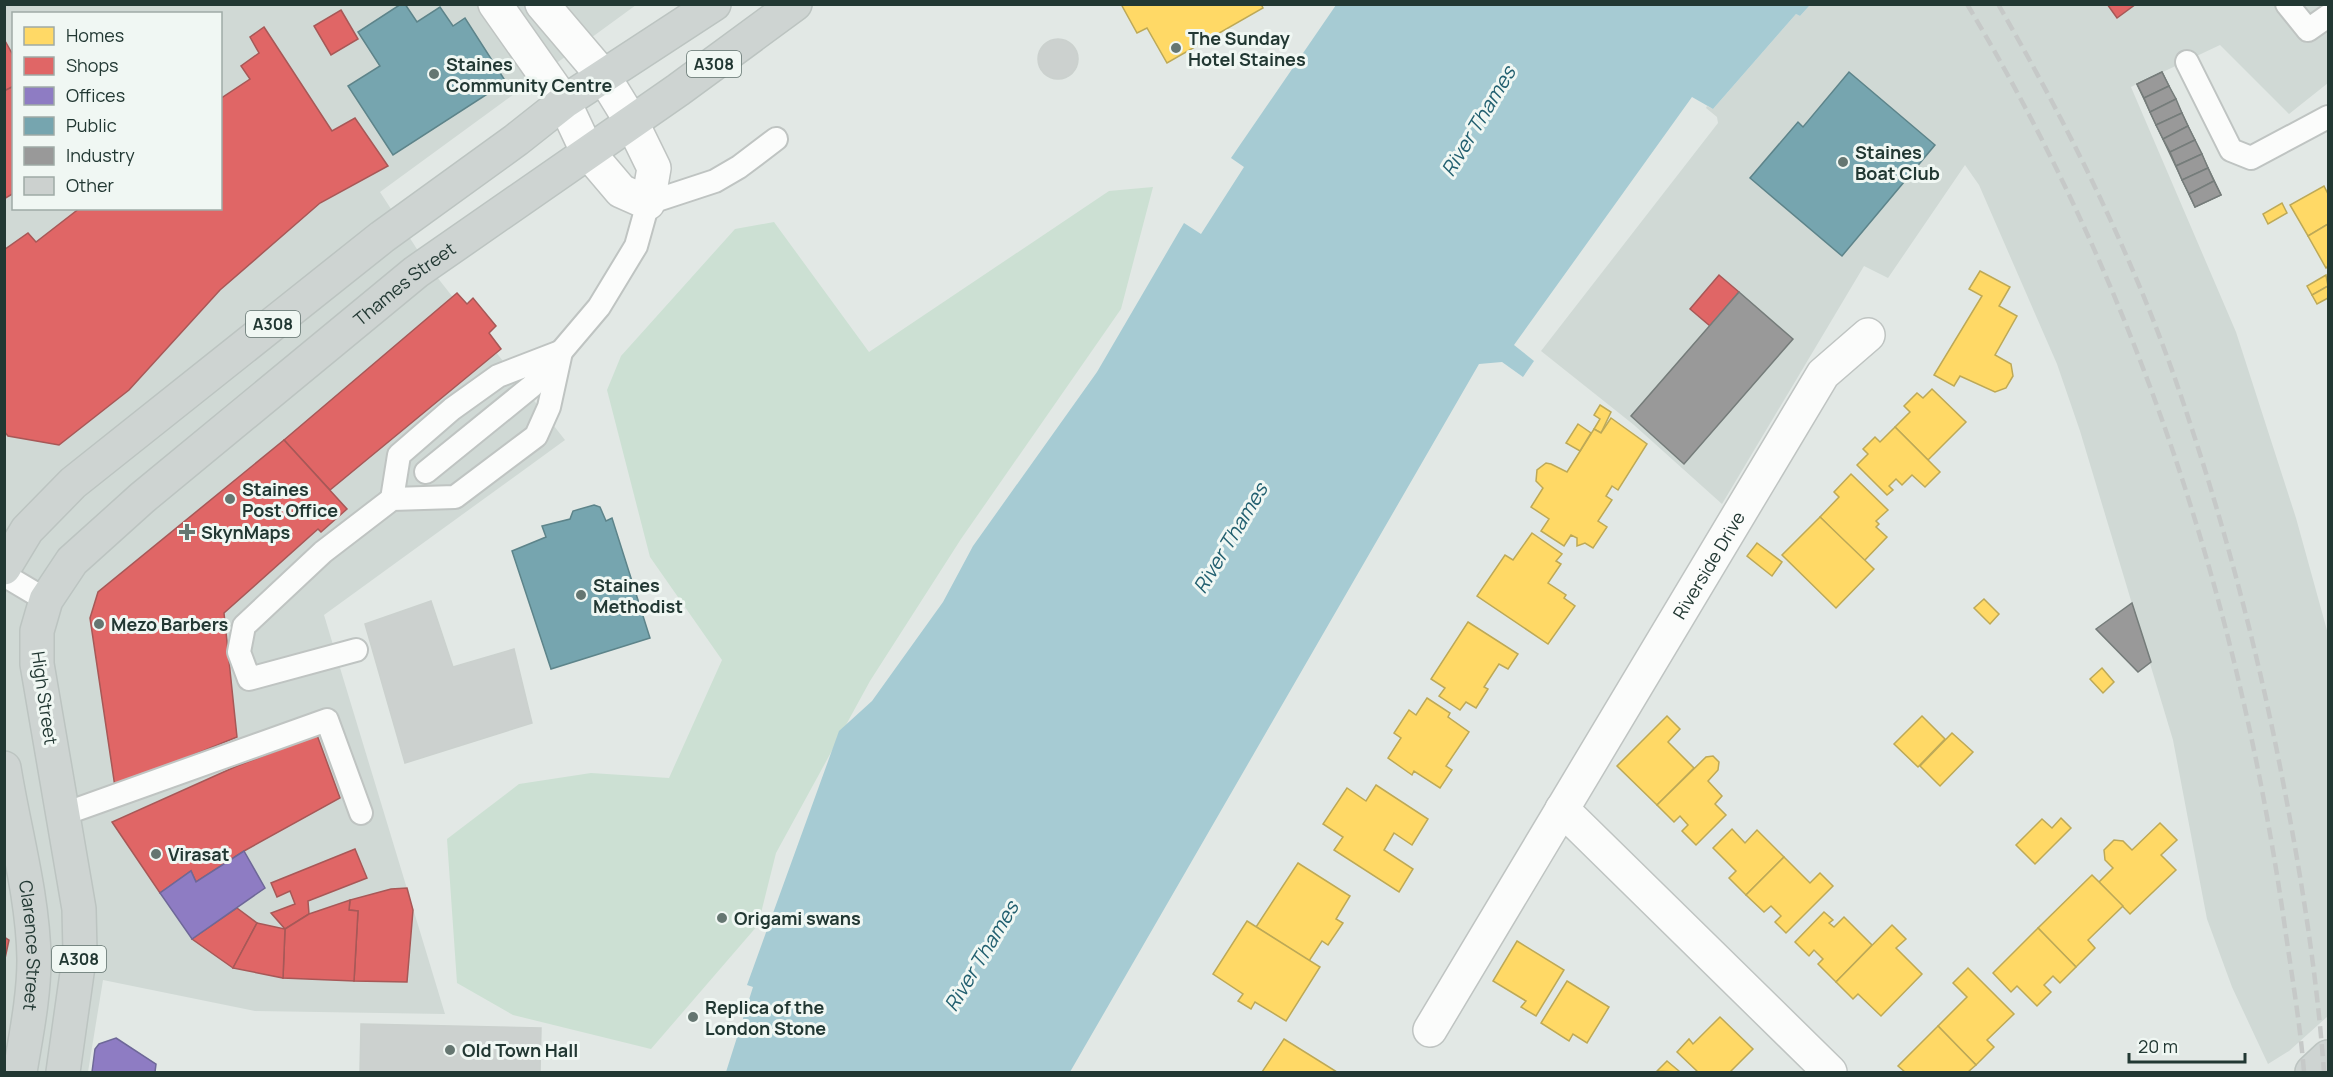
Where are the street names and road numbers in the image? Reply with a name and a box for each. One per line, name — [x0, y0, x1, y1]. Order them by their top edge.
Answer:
road number: A308 — [687, 51, 741, 77]
street label: Thames Street — [348, 236, 460, 331]
road number: A308 — [246, 311, 300, 337]
street label: Riverside Drive — [1667, 507, 1750, 623]
street label: High Street — [27, 650, 63, 746]
street label: Clarence Street — [14, 878, 46, 1012]
road number: A308 — [52, 946, 106, 972]

